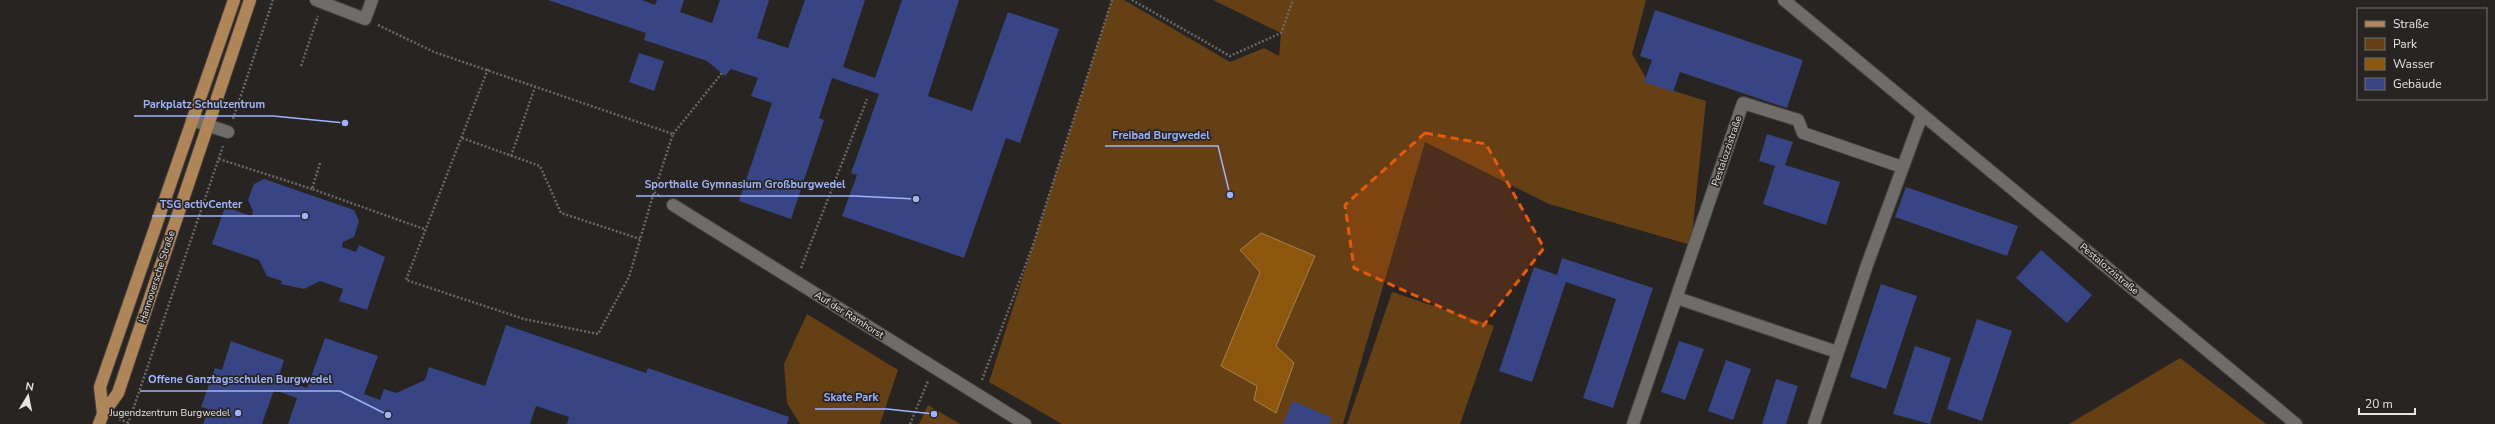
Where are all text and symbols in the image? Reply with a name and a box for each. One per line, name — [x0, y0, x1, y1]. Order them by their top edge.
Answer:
legend — [2357, 8, 2487, 100]
text: Straße — [2393, 16, 2429, 32]
text: Park — [2393, 36, 2418, 52]
text: Wasser — [2393, 56, 2435, 72]
text: Gebäude — [2393, 76, 2442, 92]
callout: Parkplatz Schulzentrum — [134, 93, 273, 116]
text: Parkplatz Schulzentrum — [143, 97, 265, 112]
street label: Pestalozzistraße — [1708, 114, 1746, 188]
callout: Freibad Burgwedel — [1105, 123, 1218, 146]
text: Freibad Burgwedel — [1112, 128, 1210, 143]
callout: Sporthalle Gymnasium Großburgwedel — [636, 173, 854, 196]
text: Sporthalle Gymnasium Großburgwedel — [644, 177, 846, 192]
callout: TSG activCenter — [152, 193, 250, 216]
text: TSG activCenter — [160, 197, 243, 212]
street label: Hannoversche Straße — [135, 229, 179, 325]
street label: Pestalozzistraße — [2076, 240, 2142, 298]
street label: Auf der Ramhorst — [812, 288, 887, 342]
callout: Offene Ganztagsschulen Burgwedel — [140, 368, 340, 391]
text: Offene Ganztagsschulen Burgwedel — [148, 372, 332, 387]
north arrow — [8, 376, 48, 416]
text: N — [24, 379, 35, 395]
callout: Skate Park — [815, 386, 887, 409]
text: Skate Park — [823, 390, 880, 405]
scale bar — [2359, 390, 2415, 416]
text: 20 m — [2365, 396, 2393, 412]
place label: Jugendzentrum Burgwedel — [109, 406, 230, 420]
marker: Jugendzentrum Burgwedel — [233, 408, 243, 418]

